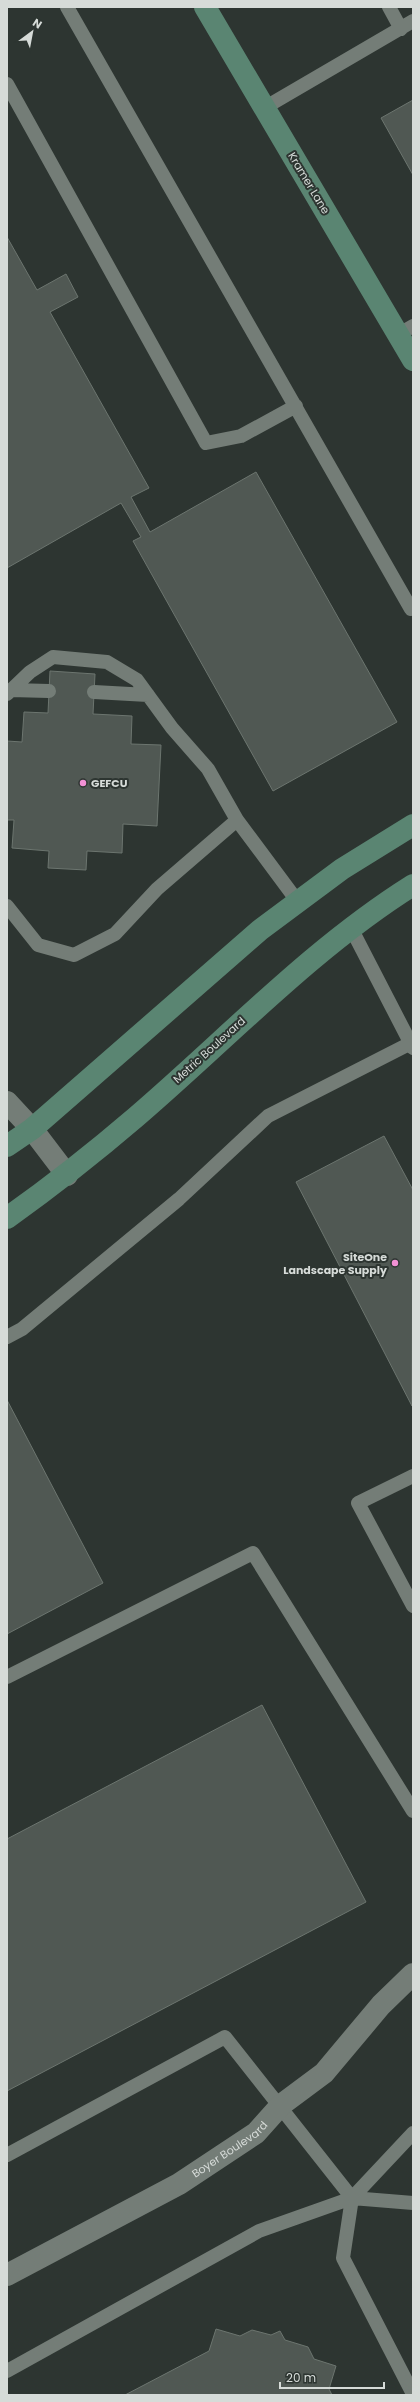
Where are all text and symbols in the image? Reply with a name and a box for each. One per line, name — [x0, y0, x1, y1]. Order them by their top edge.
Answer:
north arrow — [12, 12, 52, 52]
text: N — [30, 15, 45, 32]
street label: Kramer Lane — [284, 149, 334, 217]
place label: GEFCU — [91, 775, 128, 791]
marker: GEFCU — [78, 778, 88, 788]
street label: Metric Boulevard — [169, 1013, 249, 1087]
place label: SiteOne Landscape Supply — [283, 1249, 387, 1278]
marker: SiteOne Landscape Supply — [390, 1258, 400, 1268]
street label: Boyer Boulevard — [189, 2117, 271, 2181]
scale bar — [280, 2364, 384, 2390]
text: 20 m — [286, 2369, 316, 2386]

